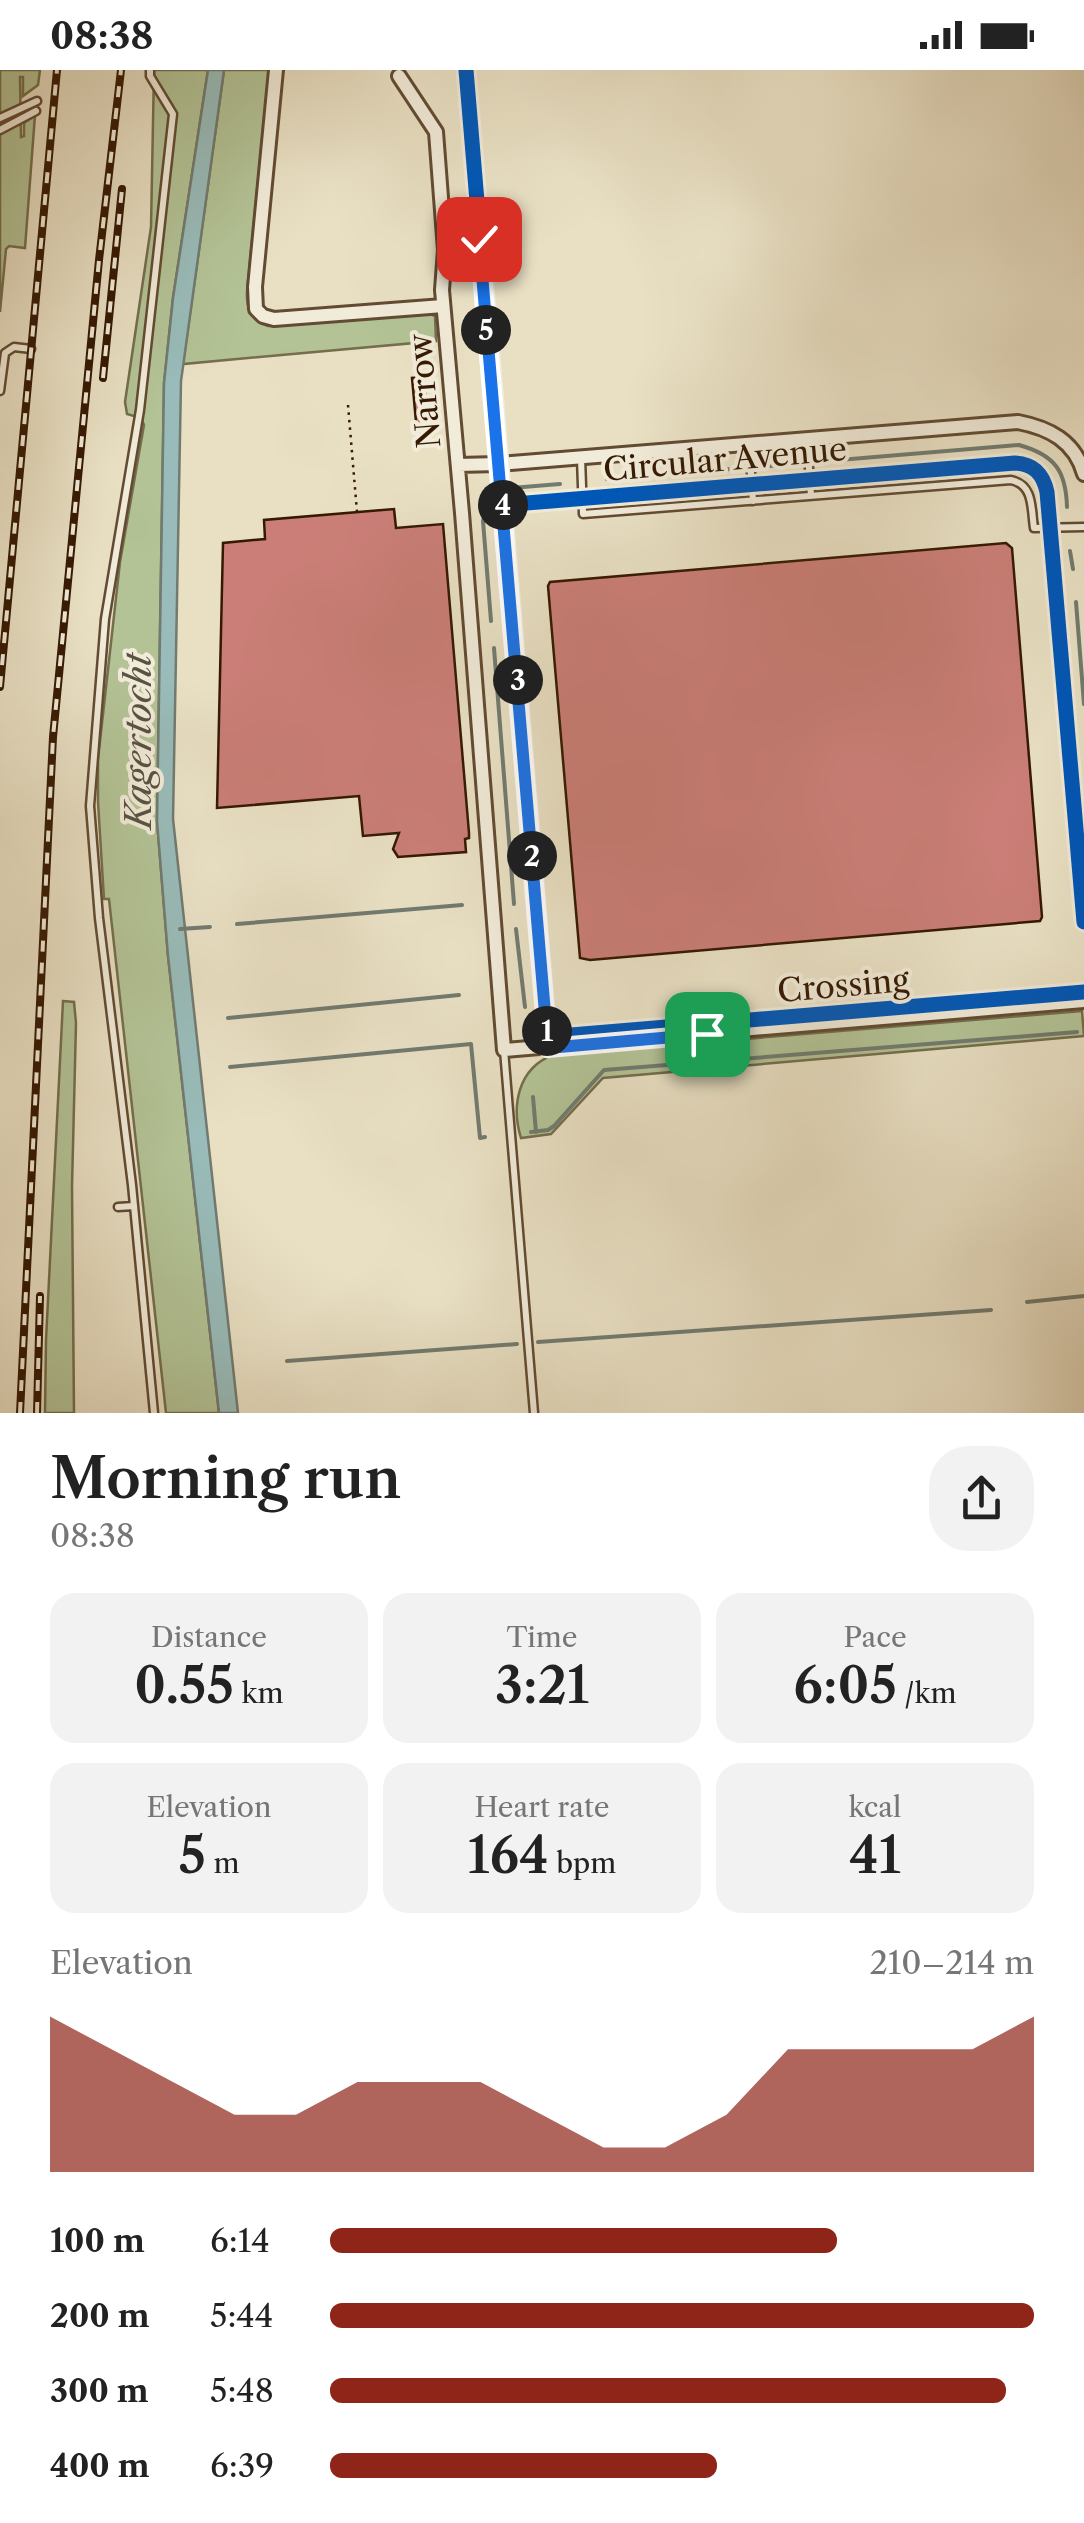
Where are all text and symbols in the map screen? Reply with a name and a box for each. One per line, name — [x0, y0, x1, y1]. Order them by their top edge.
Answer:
text: 08:38 — [50, 12, 154, 59]
pin — [437, 197, 522, 282]
icon: check — [452, 212, 507, 267]
pin: 5 — [461, 305, 511, 355]
text: 5 — [478, 313, 494, 347]
street label: Narrow — [400, 332, 448, 450]
street label: Circular Avenue — [602, 429, 848, 489]
pin: 4 — [478, 480, 528, 530]
text: 4 — [495, 488, 511, 522]
water label: Kagertocht — [117, 652, 160, 832]
pin: 3 — [493, 655, 543, 705]
text: 3 — [510, 663, 526, 697]
pin: 2 — [507, 831, 557, 881]
text: 2 — [524, 839, 540, 873]
street label: Crossing — [776, 960, 912, 1010]
pin — [665, 992, 750, 1077]
pin: 1 — [522, 1006, 572, 1056]
icon: arrive — [680, 1007, 735, 1062]
text: 1 — [541, 1014, 553, 1048]
text: Morning run — [50, 1445, 401, 1512]
button: share — [929, 1446, 1034, 1551]
text: 08:38 — [50, 1516, 135, 1555]
text: Distance — [151, 1620, 267, 1654]
text: Time — [507, 1620, 577, 1654]
text: Pace — [843, 1620, 907, 1654]
text: 0.55 — [134, 1654, 234, 1716]
text: 3:21 — [495, 1654, 589, 1716]
text: 6:05 — [793, 1654, 897, 1716]
text: km — [234, 1676, 284, 1710]
text: /km — [897, 1676, 957, 1710]
text: Elevation — [146, 1790, 272, 1824]
text: Heart rate — [475, 1790, 609, 1824]
text: kcal — [849, 1790, 901, 1824]
text: 5 — [179, 1824, 206, 1886]
text: 164 — [468, 1824, 549, 1886]
text: 41 — [849, 1824, 901, 1886]
text: m — [206, 1846, 239, 1880]
text: bpm — [549, 1846, 616, 1880]
text: Elevation — [50, 1943, 193, 1982]
text: 210–214 m — [869, 1943, 1034, 1982]
text: 100 m — [50, 2221, 145, 2260]
text: 6:14 — [210, 2221, 270, 2260]
text: 200 m — [50, 2296, 150, 2335]
text: 5:44 — [210, 2296, 273, 2335]
text: 300 m — [50, 2371, 149, 2410]
text: 5:48 — [210, 2371, 274, 2410]
text: 400 m — [50, 2446, 150, 2485]
text: 6:39 — [210, 2446, 274, 2485]

